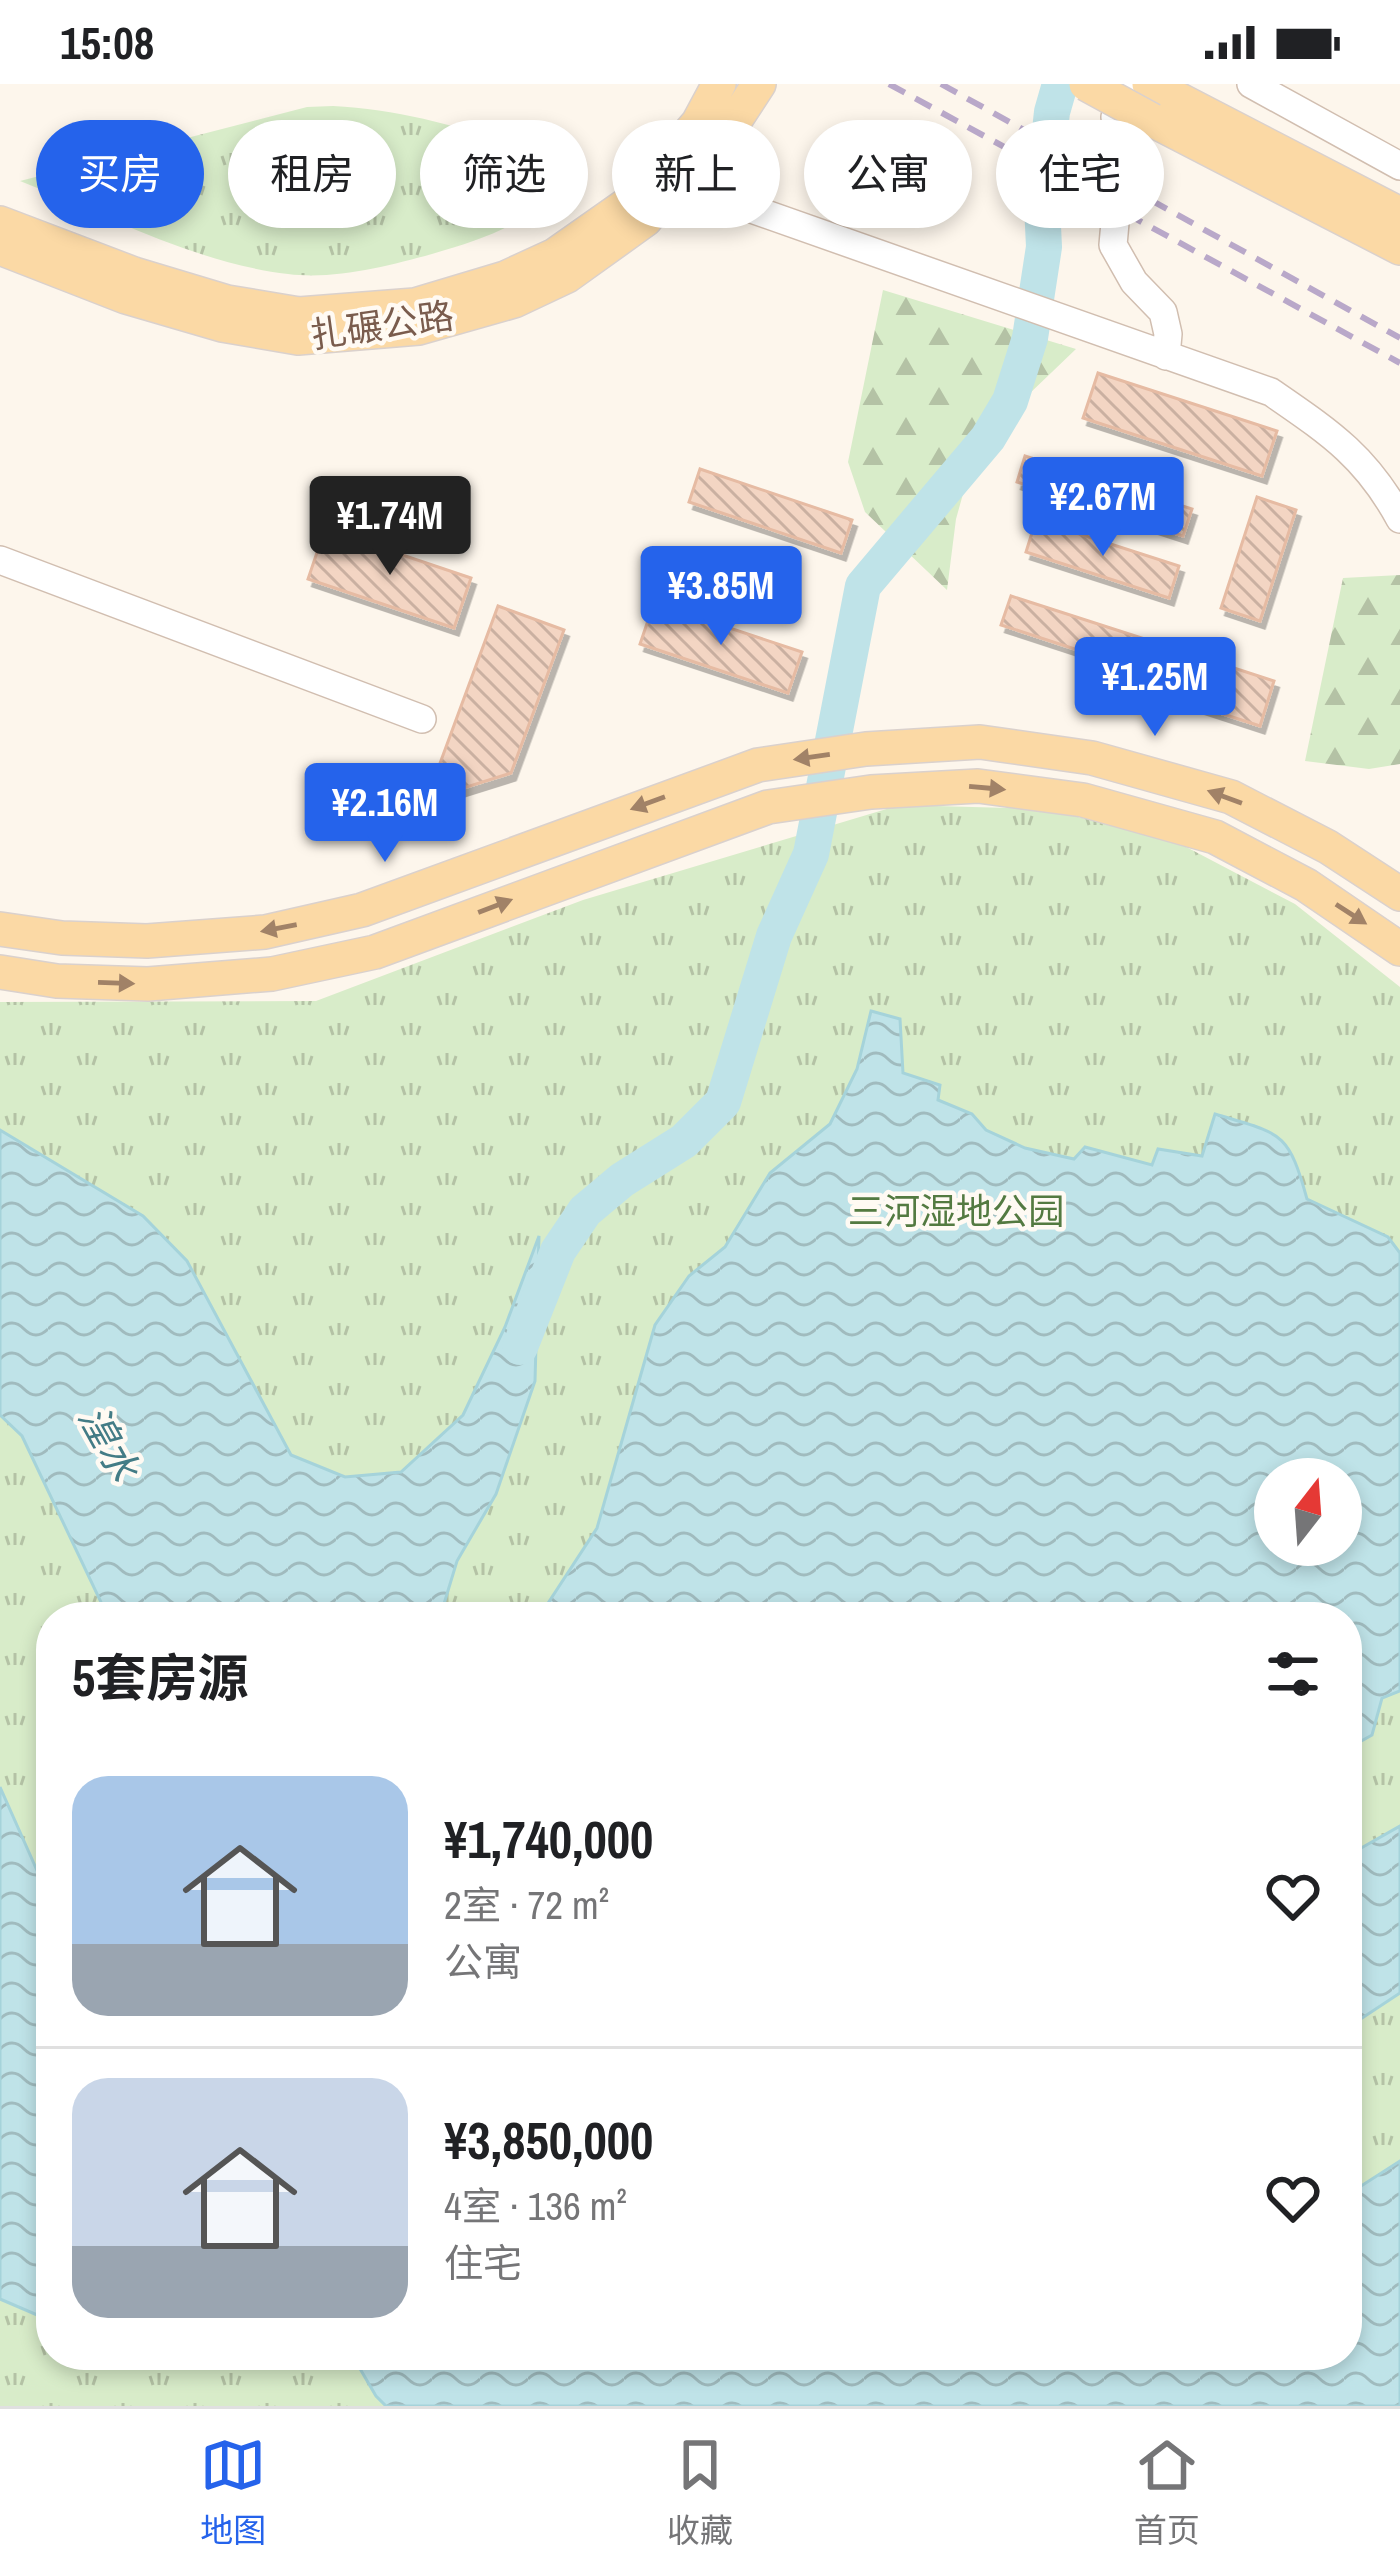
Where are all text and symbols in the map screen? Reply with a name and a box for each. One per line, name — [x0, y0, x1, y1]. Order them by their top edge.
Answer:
text: 15:08 — [60, 12, 154, 73]
chip: 买房 — [36, 120, 204, 228]
chip: 租房 — [228, 120, 396, 228]
chip: 筛选 — [420, 120, 588, 228]
chip: 新上 — [612, 120, 780, 228]
chip: 公寓 — [804, 120, 972, 228]
chip: 住宅 — [996, 120, 1164, 228]
street label: 扎碾公路 — [307, 291, 457, 359]
pin: ¥2.67M — [1005, 457, 1201, 559]
text: ¥2.67M — [1050, 470, 1156, 522]
pin: ¥1.74M — [292, 476, 488, 578]
text: ¥1.74M — [337, 489, 443, 541]
pin: ¥3.85M — [623, 546, 819, 648]
text: ¥3.85M — [668, 559, 774, 611]
pin: ¥1.25M — [1057, 637, 1253, 739]
text: ¥1.25M — [1102, 650, 1208, 702]
one-way arrow — [793, 748, 830, 767]
pin: ¥2.16M — [287, 763, 483, 865]
text: ¥2.16M — [332, 776, 438, 828]
one-way arrow — [969, 779, 1007, 798]
one-way arrow — [1207, 787, 1243, 805]
one-way arrow — [629, 795, 665, 814]
one-way arrow — [477, 896, 513, 915]
one-way arrow — [1334, 903, 1367, 925]
one-way arrow — [259, 919, 297, 938]
one-way arrow — [98, 974, 136, 993]
park label: 三河湿地公园 — [848, 1187, 1064, 1235]
water label: 湟水 — [67, 1396, 152, 1491]
north arrow — [1254, 1458, 1362, 1566]
map controls — [1254, 1458, 1362, 1566]
icon: filters — [1260, 1641, 1326, 1707]
text: 5套房源 — [72, 1643, 248, 1712]
text: ¥1,740,000 — [444, 1805, 653, 1874]
icon: home — [168, 1824, 312, 1968]
icon: heart — [1260, 1863, 1326, 1929]
text: 2室 · 72 m² — [444, 1879, 609, 1931]
text: 公寓 — [444, 1936, 522, 1988]
text: ¥3,850,000 — [444, 2106, 653, 2175]
icon: home — [168, 2126, 312, 2270]
icon: heart — [1260, 2165, 1326, 2231]
text: 4室 · 136 m² — [444, 2180, 627, 2232]
text: 住宅 — [444, 2237, 522, 2289]
tab: 地图 — [200, 2432, 266, 2552]
tab: 收藏 — [667, 2432, 733, 2552]
tab: 首页 — [1134, 2432, 1200, 2552]

